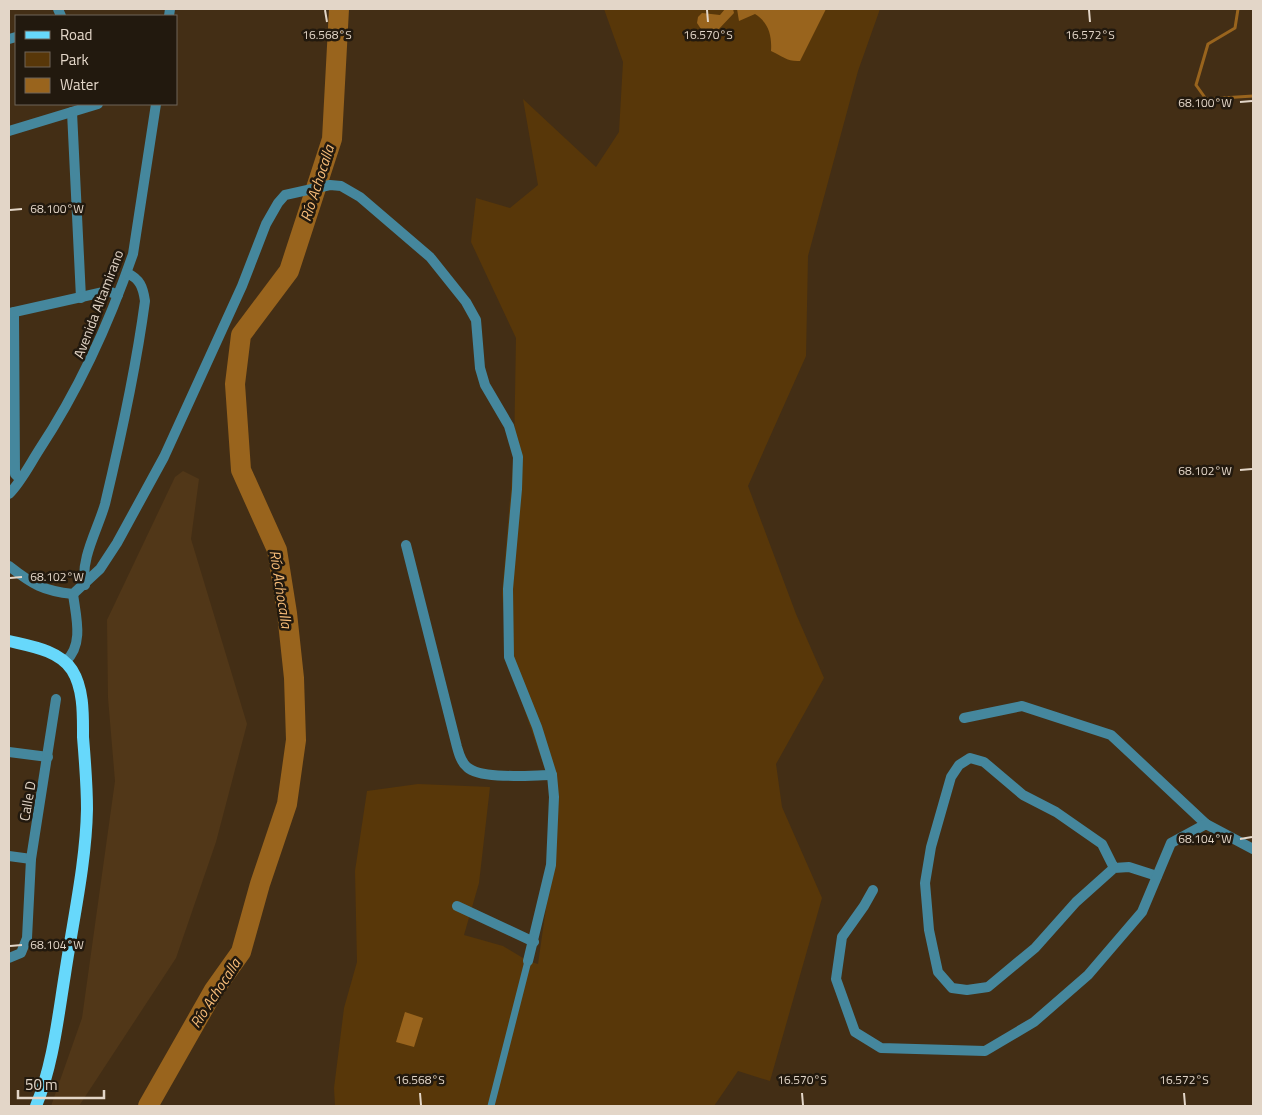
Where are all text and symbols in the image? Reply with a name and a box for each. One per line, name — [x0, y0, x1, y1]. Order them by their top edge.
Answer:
legend — [15, 15, 178, 105]
text: Road — [60, 23, 92, 46]
text: 16.568°S — [302, 25, 352, 44]
text: 16.570°S — [683, 25, 733, 44]
text: 16.572°S — [1065, 25, 1115, 44]
text: Park — [60, 48, 89, 71]
text: Water — [60, 73, 99, 96]
text: 68.100°W — [1178, 93, 1232, 112]
water label: Río Achocalla — [294, 141, 341, 224]
text: 68.100°W — [30, 199, 84, 218]
street label: Avenida Altamirano — [68, 247, 128, 361]
text: 68.102°W — [1178, 461, 1232, 480]
water label: Río Achocalla — [263, 548, 299, 631]
text: 68.102°W — [30, 567, 84, 586]
street label: Calle D — [13, 779, 41, 823]
text: 68.104°W — [1178, 829, 1232, 848]
text: 68.104°W — [30, 935, 84, 954]
water label: Río Achocalla — [184, 952, 247, 1032]
scale bar — [18, 1068, 104, 1100]
text: 16.568°S — [395, 1070, 445, 1089]
text: 16.570°S — [777, 1070, 827, 1089]
text: 16.572°S — [1159, 1070, 1209, 1089]
text: 50 m — [25, 1073, 58, 1096]

